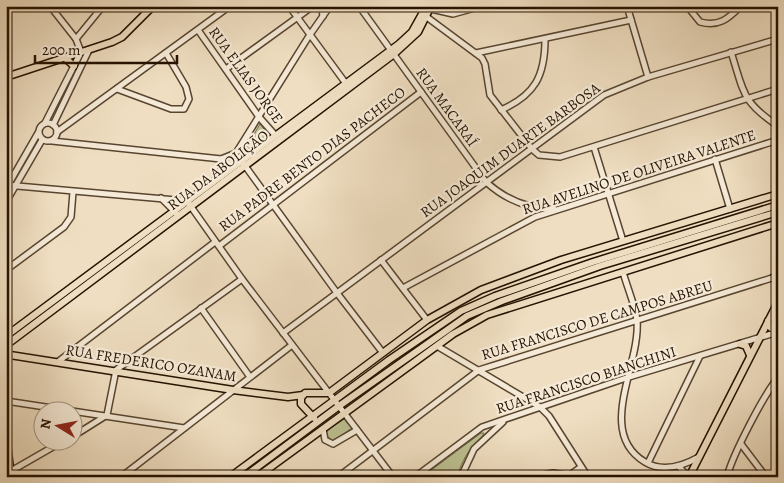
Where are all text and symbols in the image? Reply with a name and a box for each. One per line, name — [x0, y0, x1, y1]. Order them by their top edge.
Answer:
street label: RUA ELIAS JORGE — [204, 23, 288, 127]
scale bar — [35, 32, 178, 64]
text: 200 m — [42, 40, 81, 60]
street label: RUA MACARAÍ — [411, 63, 483, 151]
street label: RUA JOAQUIM DUARTE BARBOSA — [416, 78, 604, 222]
street label: RUA PADRE BENTO DIAS PACHECO — [214, 82, 410, 236]
street label: RUA DA ABOLIÇÃO — [163, 125, 273, 215]
street label: RUA AVELINO DE OLIVEIRA VALENTE — [520, 125, 758, 219]
street label: RUA FRANCISCO DE CAMPOS ABREU — [479, 275, 715, 365]
street label: RUA FREDERICO OZANAM — [64, 340, 238, 386]
street label: RUA FRANCISCO BIANCHINI — [493, 341, 679, 419]
north arrow — [32, 400, 82, 450]
text: N — [35, 417, 56, 431]

